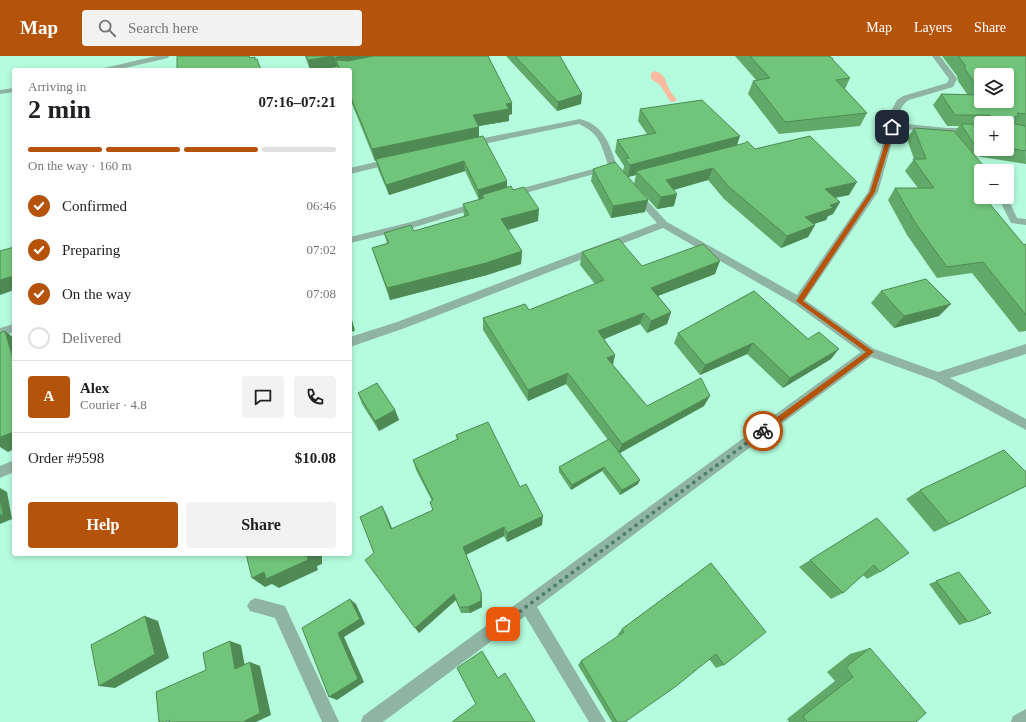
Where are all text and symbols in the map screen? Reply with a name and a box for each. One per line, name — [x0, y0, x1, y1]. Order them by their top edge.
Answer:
search box — [82, 10, 362, 46]
text: Map — [20, 17, 58, 38]
icon: search — [96, 17, 118, 39]
text: Search here — [128, 20, 198, 36]
text: Map — [866, 20, 892, 35]
text: Layers — [914, 20, 952, 35]
text: Share — [974, 20, 1006, 35]
map controls — [974, 68, 1014, 204]
button: layers — [974, 68, 1014, 108]
text: Arriving in — [28, 79, 86, 94]
text: 07:16–07:21 — [259, 94, 336, 110]
text: 2 min — [28, 95, 91, 124]
pin — [875, 110, 909, 144]
icon: home — [881, 116, 903, 138]
button: + — [974, 116, 1014, 156]
text: On the way · 160 m — [28, 158, 132, 173]
button: − — [974, 164, 1014, 204]
icon: check — [28, 195, 50, 217]
text: Confirmed — [62, 198, 127, 214]
text: 06:46 — [306, 198, 336, 213]
icon: check — [28, 239, 50, 261]
text: Preparing — [62, 242, 120, 258]
text: 07:02 — [306, 242, 336, 257]
icon: check — [28, 283, 50, 305]
text: On the way — [62, 286, 131, 302]
text: 07:08 — [306, 286, 336, 301]
text: Delivered — [62, 330, 121, 346]
button: chat — [242, 376, 284, 418]
button: phone — [294, 376, 336, 418]
text: Alex — [80, 380, 109, 396]
text: A — [44, 388, 54, 404]
text: Courier · 4.8 — [80, 397, 147, 412]
courier — [743, 411, 783, 451]
icon: bike — [752, 420, 774, 442]
text: Order #9598 — [28, 450, 104, 466]
text: $10.08 — [295, 450, 336, 466]
button: Help — [28, 502, 178, 548]
button: Share — [186, 502, 336, 548]
pin — [486, 607, 520, 641]
icon: bag — [492, 613, 514, 635]

